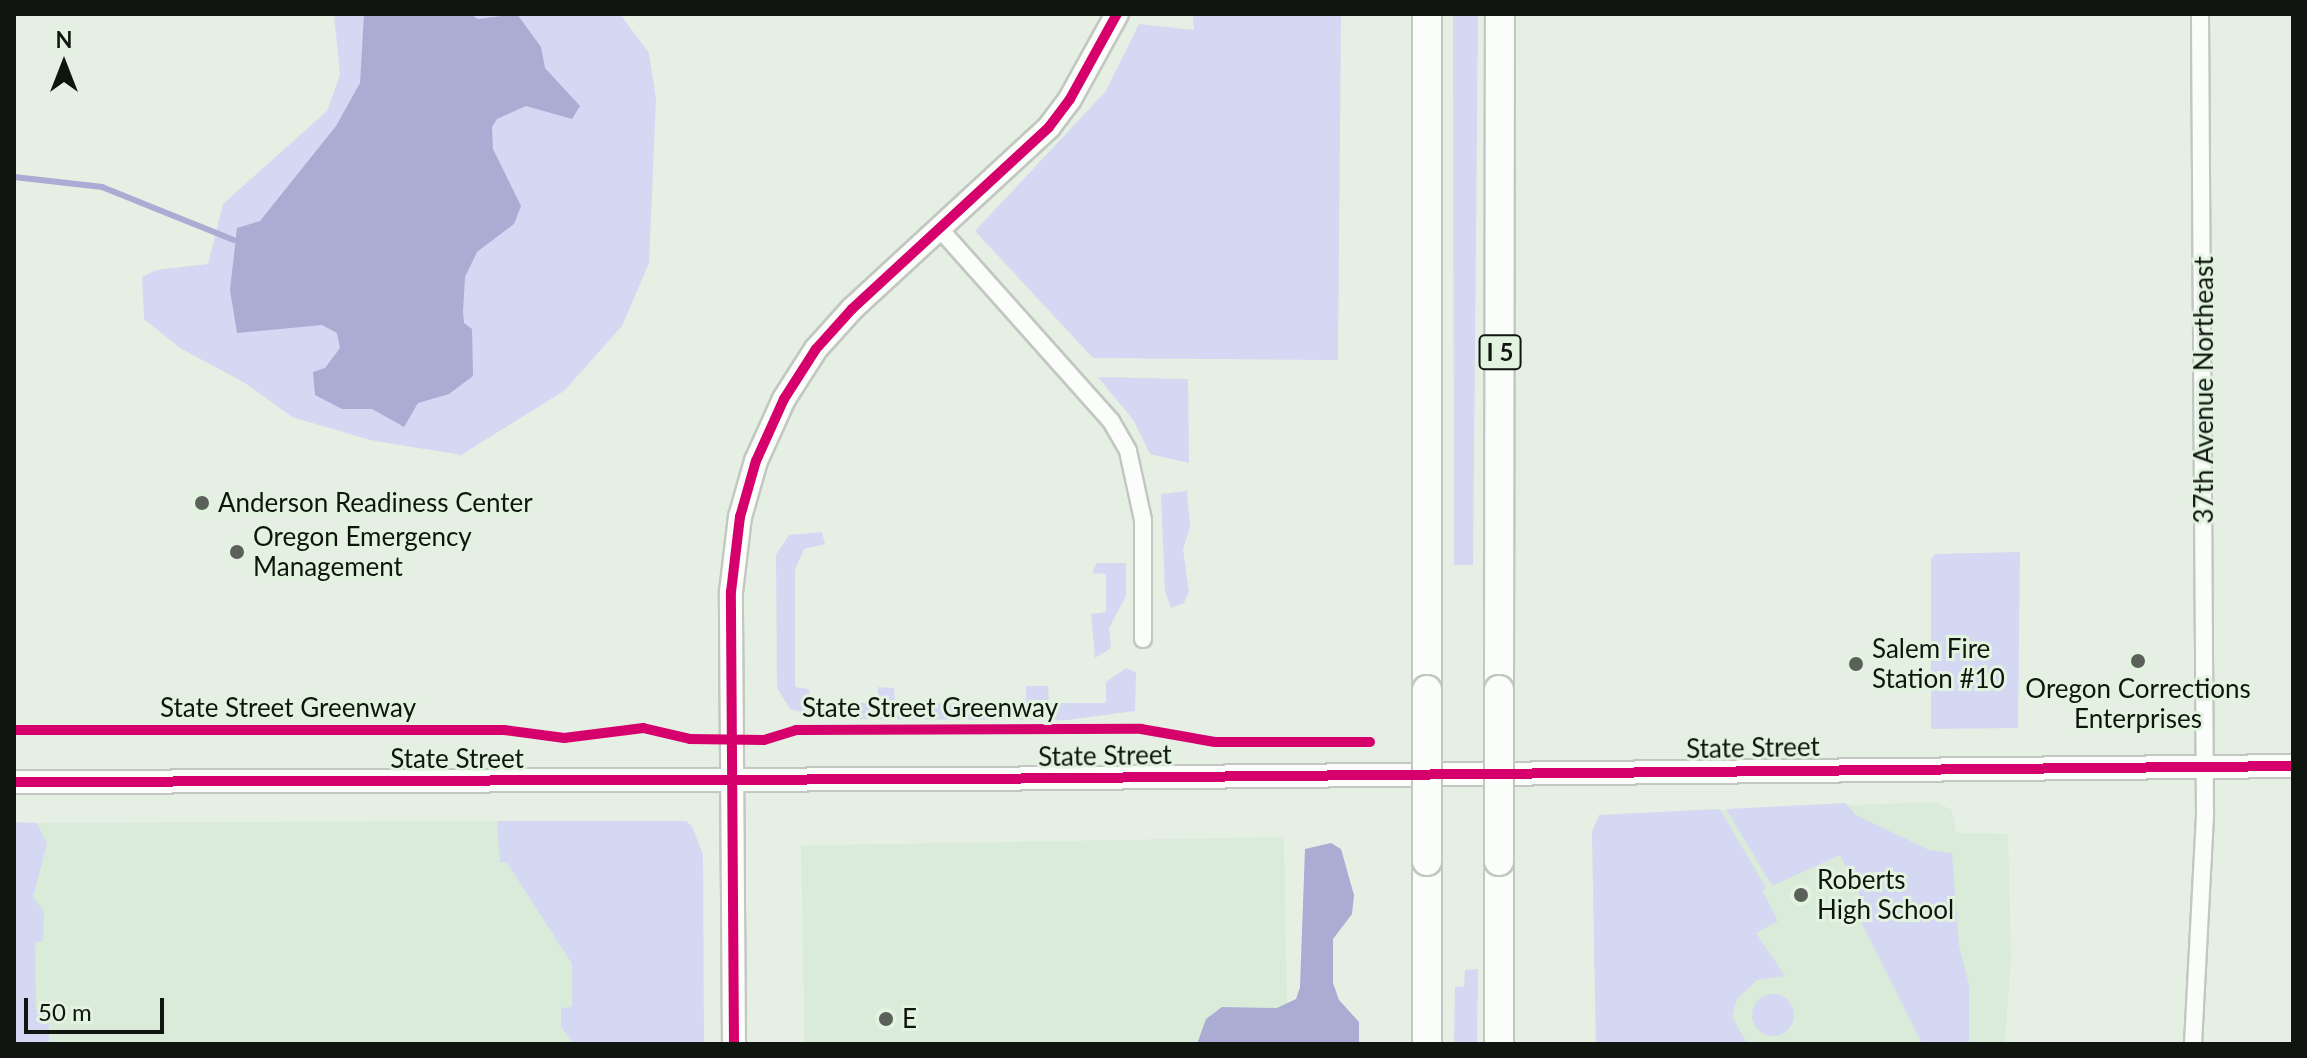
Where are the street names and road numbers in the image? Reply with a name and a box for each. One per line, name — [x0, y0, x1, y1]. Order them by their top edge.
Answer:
street label: 37th Avenue Northeast — [2188, 256, 2220, 524]
road number: I 5 — [1478, 332, 1522, 372]
street label: State Street Greenway — [160, 692, 416, 724]
street label: State Street Greenway — [802, 692, 1058, 724]
street label: State Street — [1686, 731, 1820, 765]
street label: State Street — [1038, 739, 1172, 773]
street label: State Street — [390, 743, 524, 775]

